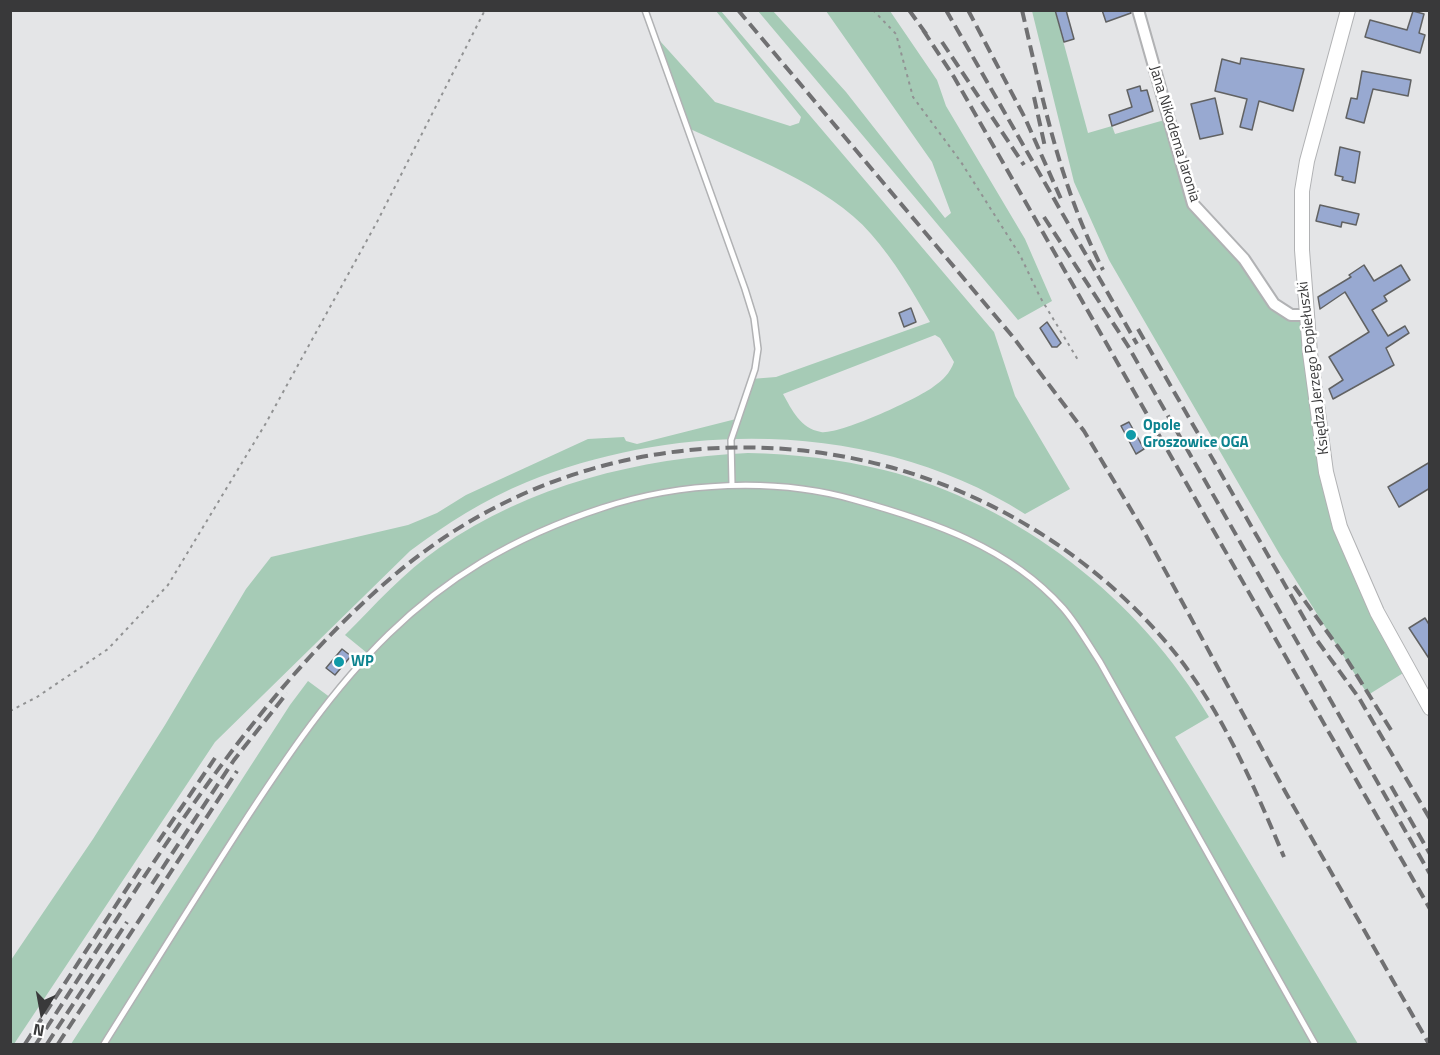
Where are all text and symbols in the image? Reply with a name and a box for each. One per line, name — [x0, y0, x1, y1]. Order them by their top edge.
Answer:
street label: Jana Nikodema Jaronia — [1145, 64, 1203, 204]
street label: Księdza Jerzego Popiełuszki — [1294, 280, 1334, 456]
place label: Opole Groszowice OGA — [1143, 417, 1249, 452]
marker: Opole Groszowice OGA — [1124, 428, 1138, 442]
place label: WP — [351, 653, 374, 671]
marker: WP — [332, 655, 346, 669]
north arrow — [12, 983, 72, 1043]
text: N — [31, 1018, 46, 1044]

